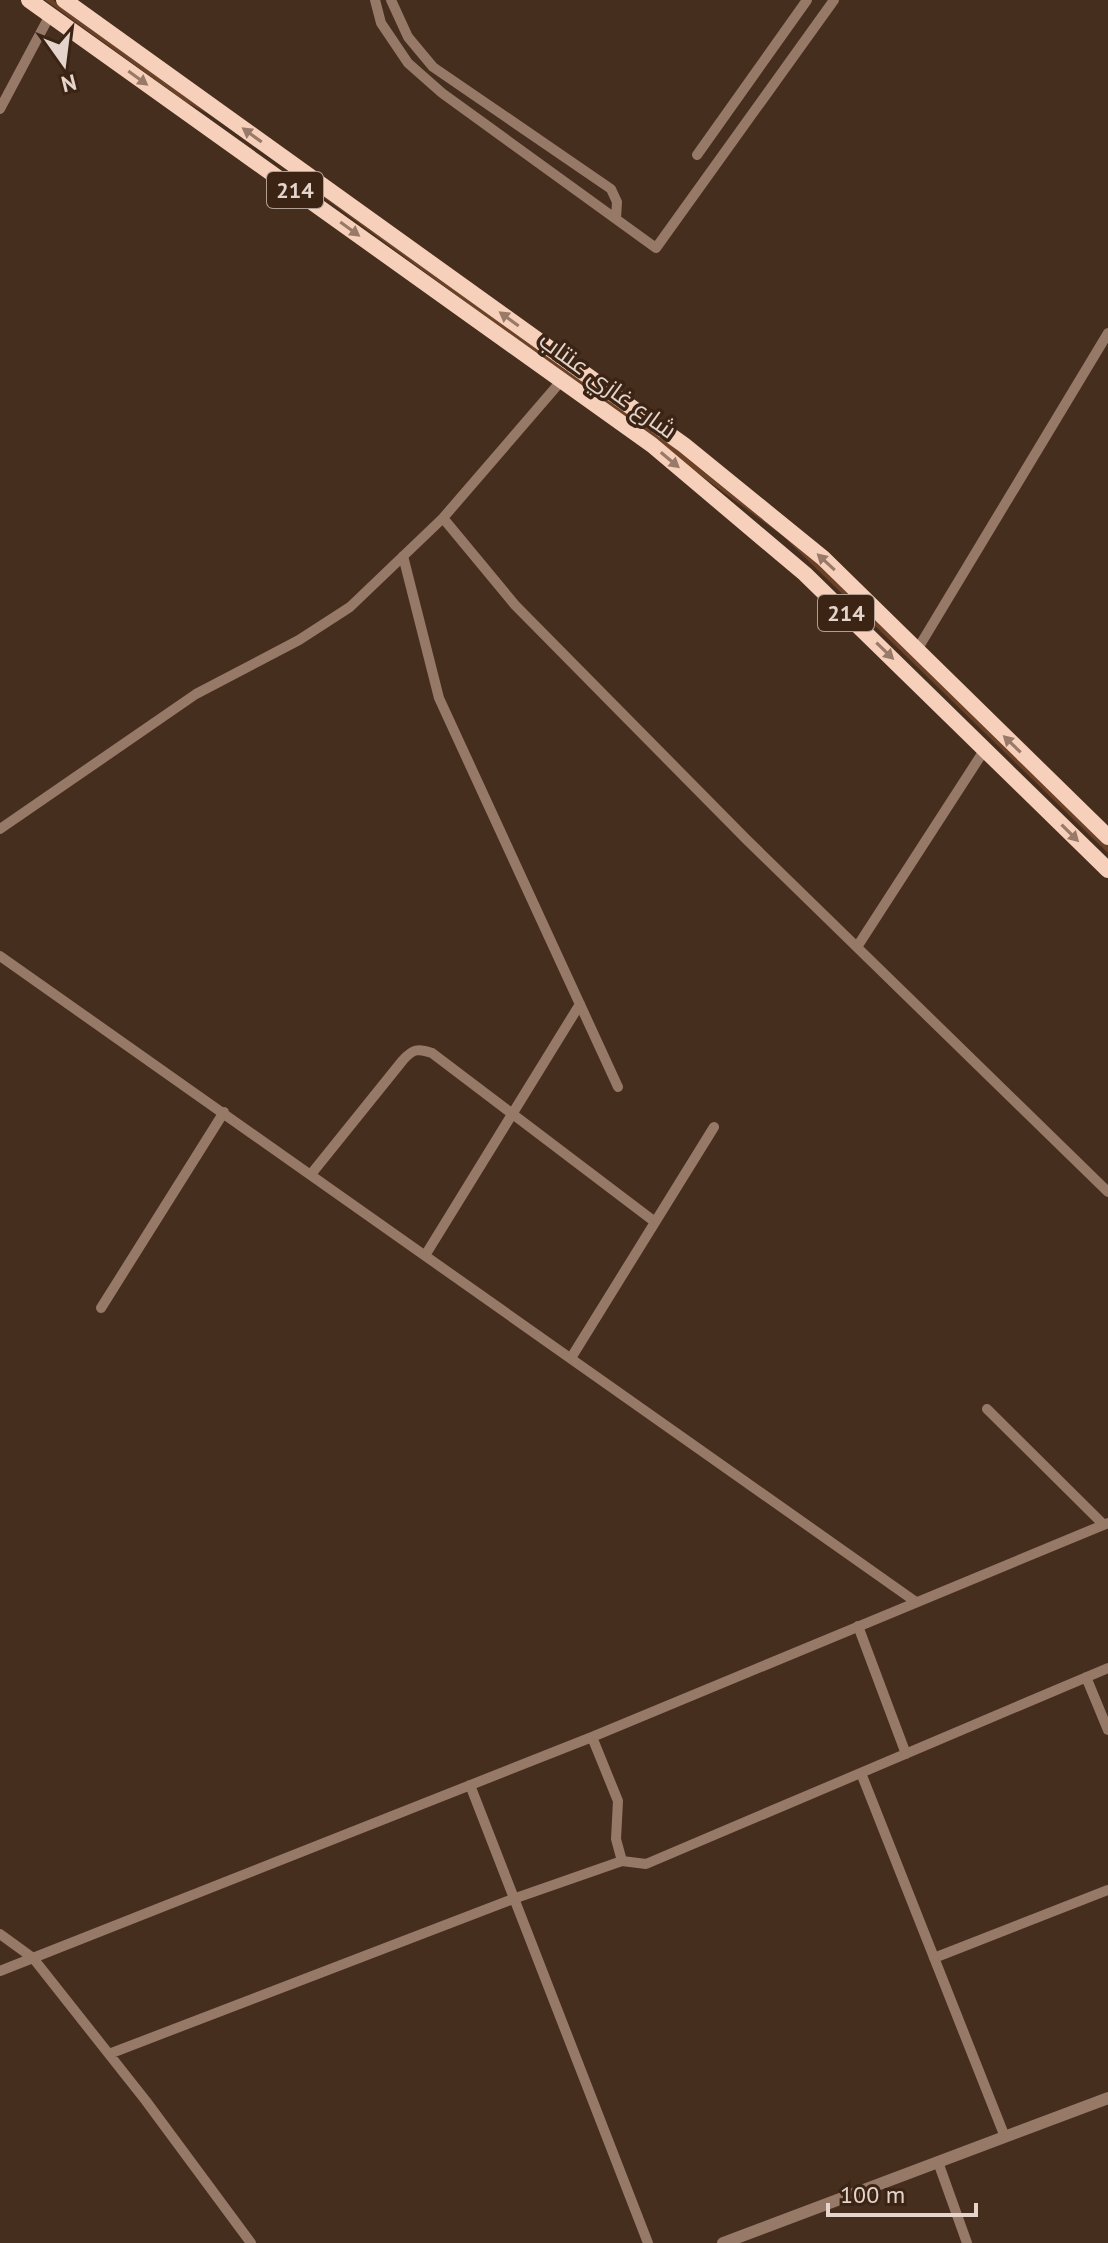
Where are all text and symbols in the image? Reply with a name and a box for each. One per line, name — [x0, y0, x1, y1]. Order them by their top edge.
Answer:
north arrow — [24, 24, 104, 104]
text: N — [58, 68, 79, 99]
one-way arrow — [127, 70, 149, 86]
one-way arrow — [241, 127, 263, 143]
road number: 214 — [267, 172, 323, 208]
one-way arrow — [339, 221, 360, 236]
one-way arrow — [498, 312, 519, 328]
street label: شارع غازي عنتاب — [531, 325, 683, 448]
one-way arrow — [659, 451, 679, 468]
one-way arrow — [817, 554, 837, 571]
road number: 214 — [818, 595, 874, 631]
one-way arrow — [875, 641, 894, 660]
one-way arrow — [1003, 735, 1022, 753]
one-way arrow — [1060, 823, 1079, 842]
scale bar — [828, 2167, 976, 2217]
text: 100 m — [840, 2179, 905, 2210]

